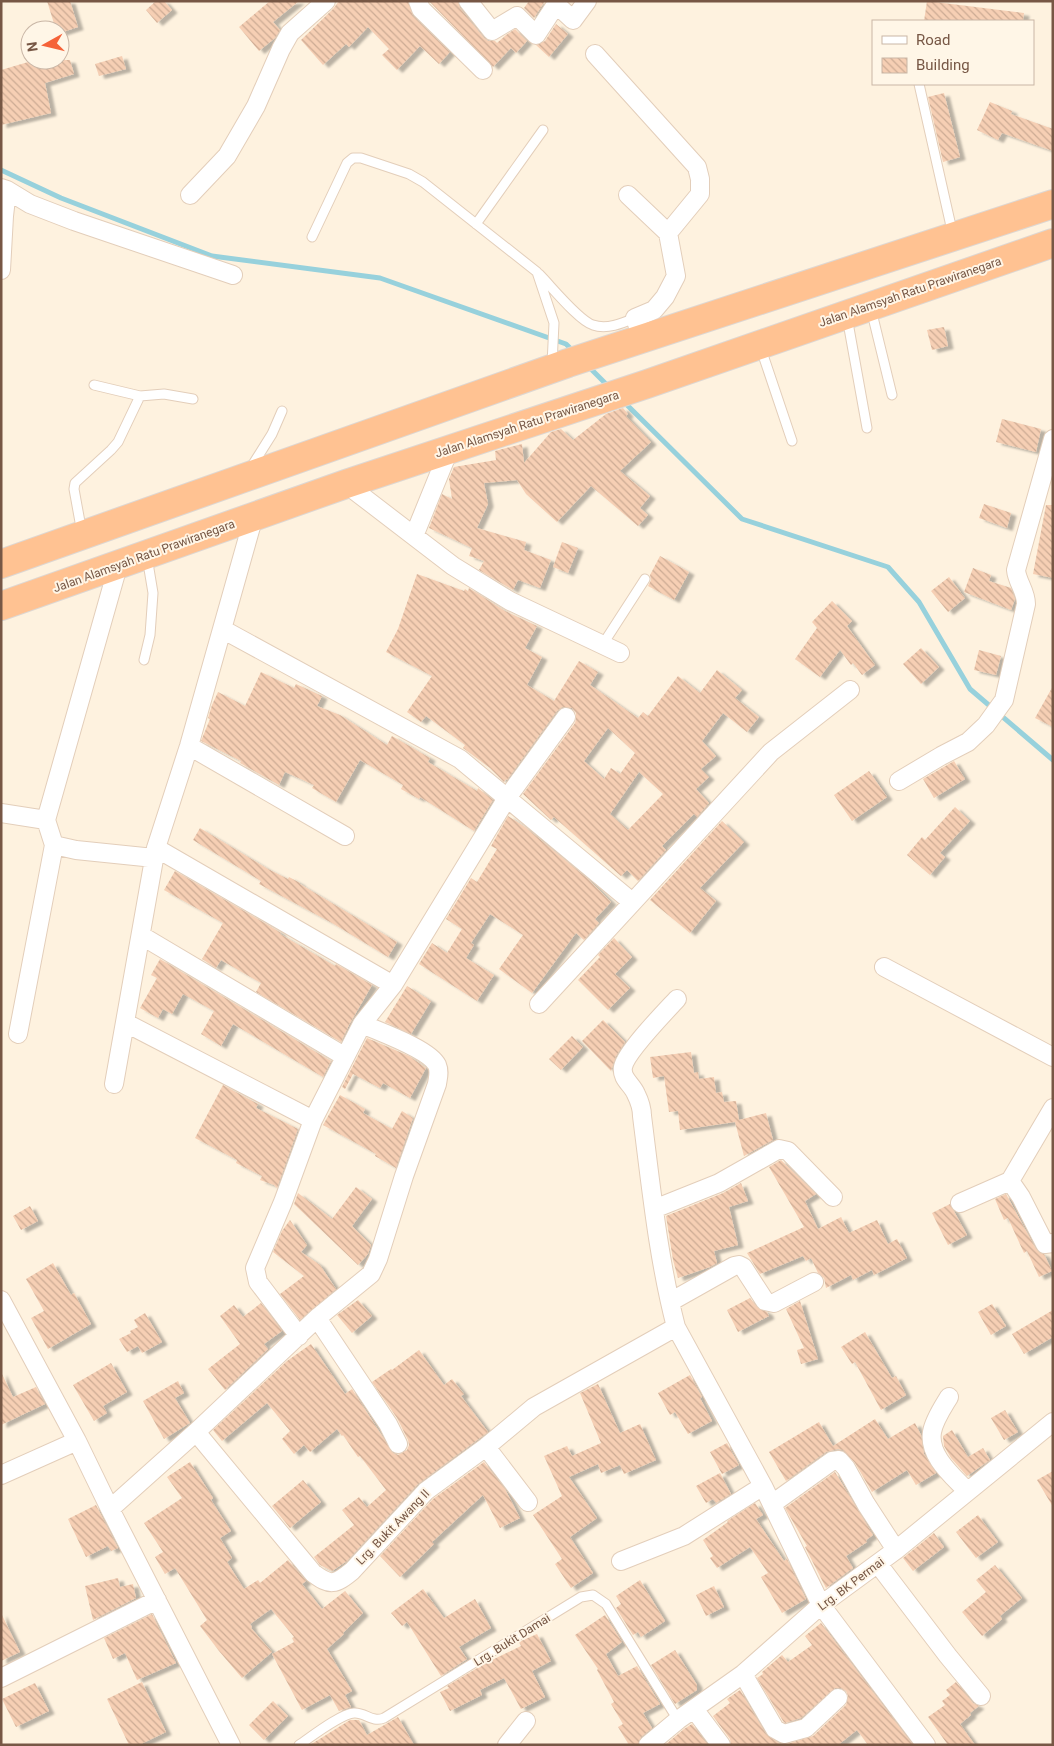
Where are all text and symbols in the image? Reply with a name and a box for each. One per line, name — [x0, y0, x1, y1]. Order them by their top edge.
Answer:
north arrow — [20, 20, 70, 70]
legend — [872, 20, 1034, 85]
text: Road — [916, 31, 950, 49]
text: N — [24, 41, 41, 53]
text: Building — [916, 56, 970, 74]
street label: Jalan Alamsyah Ratu Prawiranegara — [817, 254, 1003, 330]
street label: Jalan Alamsyah Ratu Prawiranegara — [433, 388, 621, 460]
street label: Jalan Alamsyah Ratu Prawiranegara — [51, 517, 237, 595]
street label: Lrg. Bukit Awang II — [353, 1486, 433, 1568]
street label: Lrg. BK Permai — [815, 1555, 887, 1613]
street label: Lrg. Bukit Damai — [471, 1611, 553, 1669]

